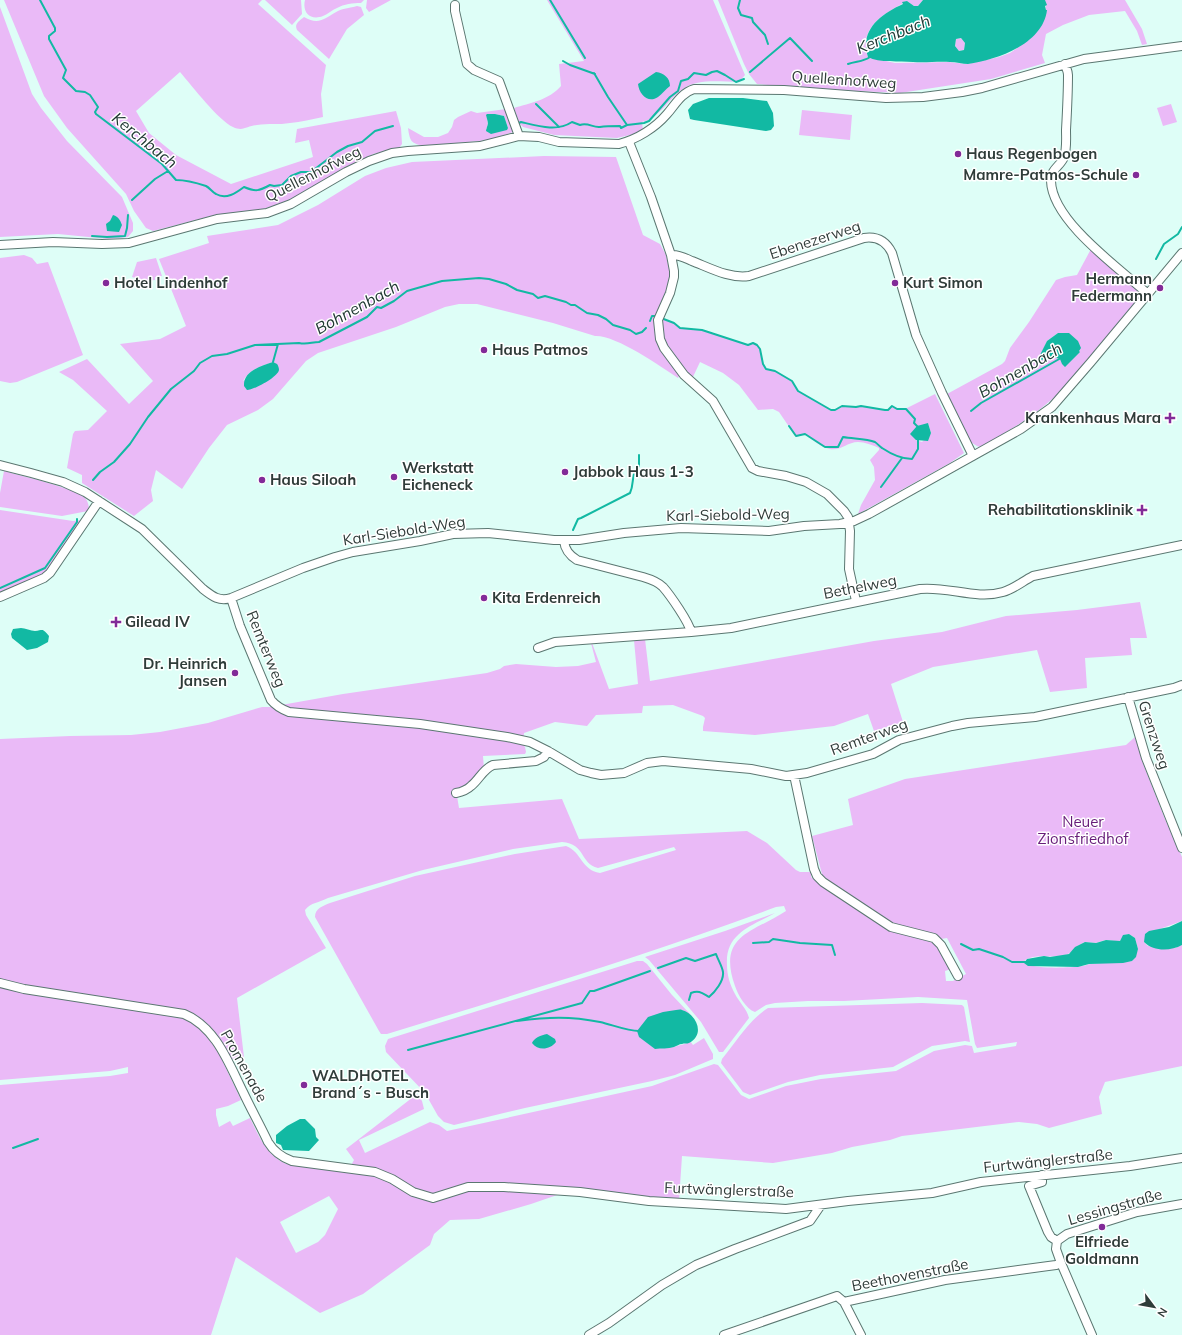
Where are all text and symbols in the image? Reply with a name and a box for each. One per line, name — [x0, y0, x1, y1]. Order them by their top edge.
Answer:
water label: Kerchbach — [853, 10, 933, 58]
street label: Quellenhofweg — [791, 66, 897, 93]
water label: Kerchbach — [108, 108, 182, 172]
street label: Quellenhofweg — [262, 141, 364, 206]
place label: Haus Regenbogen — [966, 144, 1097, 163]
marker: Haus Regenbogen — [953, 149, 963, 159]
place label: Mamre-Patmos-Schule — [963, 165, 1128, 184]
marker: Mamre-Patmos-Schule — [1131, 170, 1141, 180]
street label: Ebenezerweg — [767, 216, 863, 263]
place label: Hermann Federmann — [1071, 269, 1152, 305]
place label: Hotel Lindenhof — [114, 273, 228, 292]
place label: Kurt Simon — [903, 273, 983, 292]
water label: Bohnenbach — [311, 276, 403, 338]
marker: Hotel Lindenhof — [101, 278, 111, 288]
marker: Kurt Simon — [890, 278, 900, 288]
marker: Hermann Federmann — [1155, 283, 1165, 293]
water label: Bohnenbach — [975, 338, 1065, 402]
place label: Haus Patmos — [492, 340, 588, 359]
marker: Haus Patmos — [479, 345, 489, 355]
place label: Krankenhaus Mara — [1025, 408, 1161, 427]
marker: Krankenhaus Mara — [1164, 412, 1176, 424]
place label: Werkstatt Eicheneck — [402, 458, 474, 494]
place label: Jabbok Haus 1-3 — [573, 462, 694, 481]
marker: Jabbok Haus 1-3 — [560, 467, 570, 477]
place label: Haus Siloah — [270, 470, 356, 489]
marker: Werkstatt Eicheneck — [389, 472, 399, 482]
marker: Haus Siloah — [257, 475, 267, 485]
place label: Rehabilitationsklinik — [988, 500, 1134, 519]
street label: Karl-Siebold-Weg — [666, 504, 790, 525]
marker: Rehabilitationsklinik — [1136, 504, 1148, 516]
street label: Karl-Siebold-Weg — [341, 511, 466, 550]
street label: Bethelweg — [822, 570, 898, 603]
place label: Kita Erdenreich — [492, 588, 601, 607]
marker: Kita Erdenreich — [479, 593, 489, 603]
street label: Remterweg — [243, 608, 290, 690]
place label: Gilead IV — [125, 612, 190, 631]
marker: Gilead IV — [110, 616, 122, 628]
place label: Dr. Heinrich Jansen — [143, 654, 227, 690]
marker: Dr. Heinrich Jansen — [230, 668, 240, 678]
street label: Grenzweg — [1134, 698, 1174, 772]
street label: Remterweg — [828, 714, 910, 759]
park label: Neuer Zionsfriedhof — [1038, 812, 1129, 848]
street label: Promenade — [217, 1026, 272, 1105]
place label: WALDHOTEL Brand´s - Busch — [312, 1066, 429, 1102]
marker: WALDHOTEL Brand´s - Busch — [299, 1080, 309, 1090]
street label: Furtwänglerstraße — [982, 1144, 1113, 1177]
street label: Furtwänglerstraße — [664, 1178, 794, 1201]
street label: Lessingstraße — [1066, 1184, 1164, 1229]
marker: Elfriede Goldmann — [1097, 1222, 1107, 1232]
place label: Elfriede Goldmann — [1065, 1232, 1139, 1268]
street label: Beethovenstraße — [850, 1254, 970, 1295]
north arrow — [1134, 1287, 1174, 1327]
text: N — [1154, 1305, 1171, 1320]

